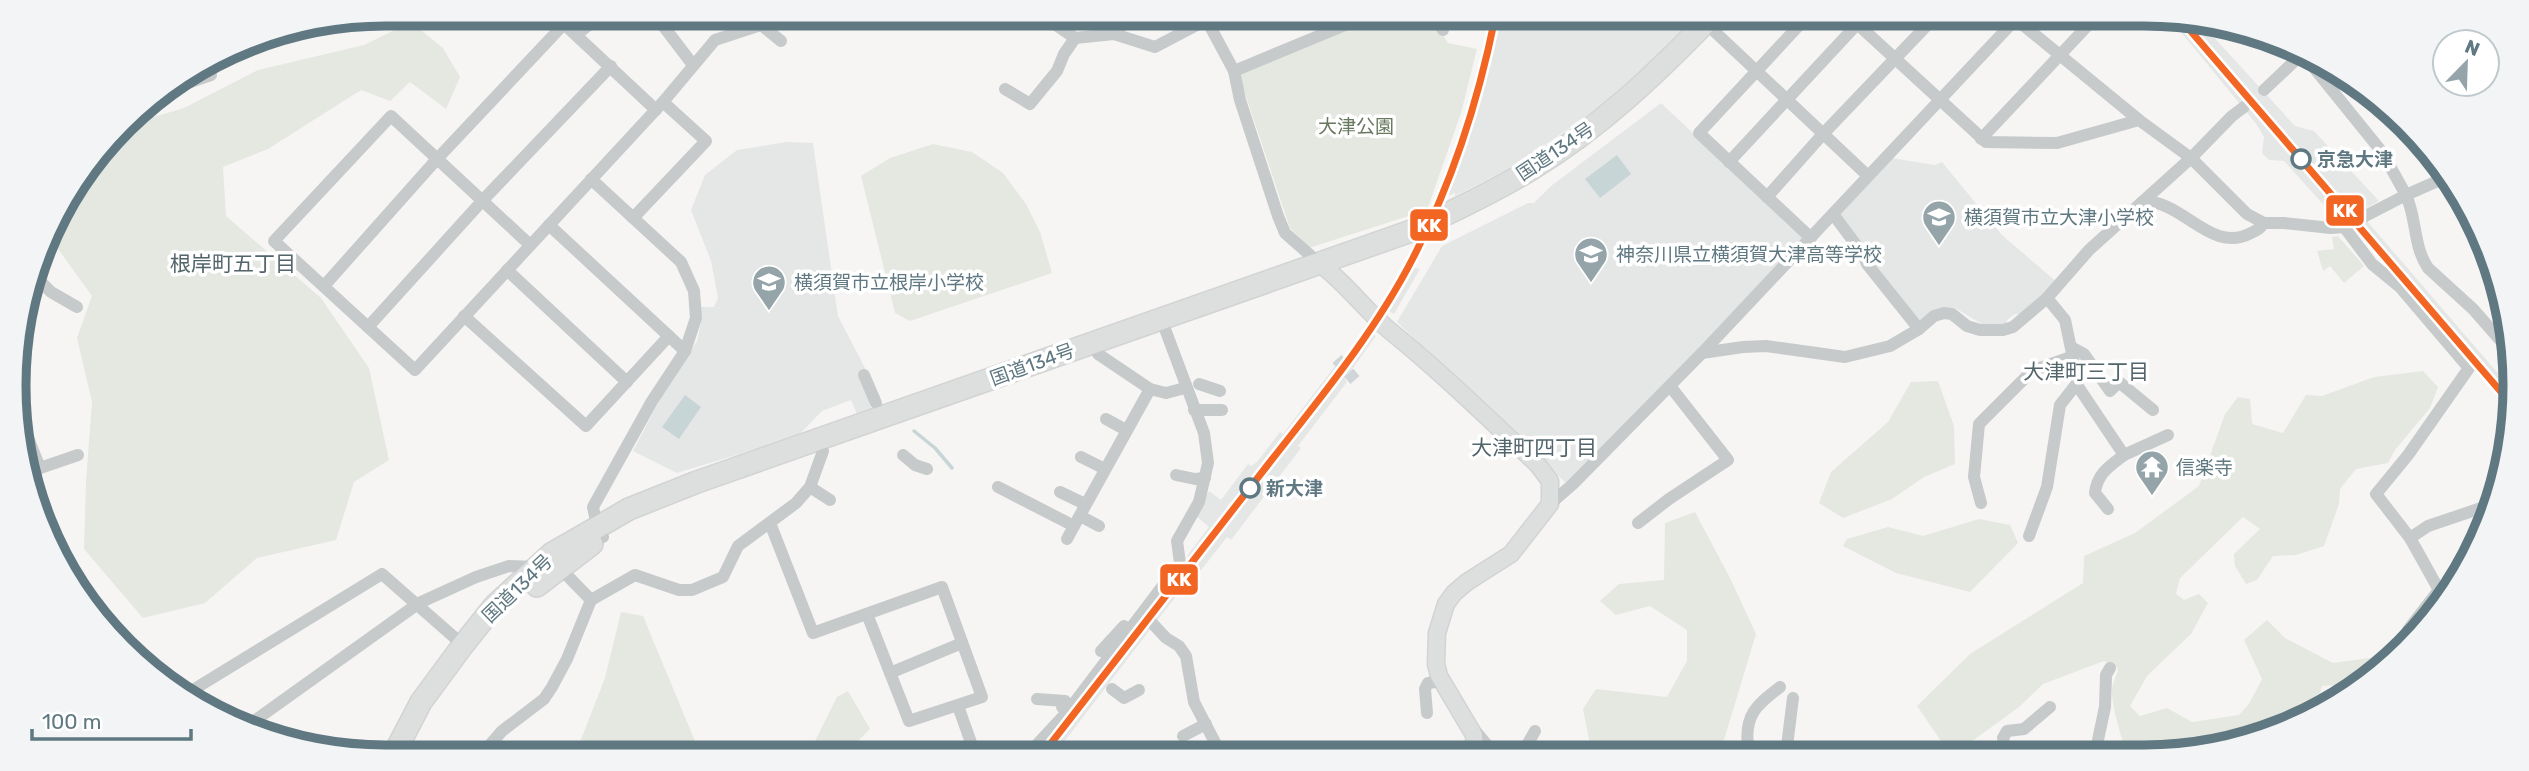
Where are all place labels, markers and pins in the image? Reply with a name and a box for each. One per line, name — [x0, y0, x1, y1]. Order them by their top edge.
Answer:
place label: 京急大津 — [2317, 148, 2393, 171]
marker: 京急大津 — [2291, 149, 2311, 169]
school or university icon: 横須賀市立大津小学校 — [1920, 198, 1958, 247]
place label: 横須賀市立大津小学校 — [1964, 206, 2154, 229]
school or university icon: 神奈川県立横須賀大津高等学校 — [1572, 235, 1610, 284]
place label: 神奈川県立横須賀大津高等学校 — [1616, 243, 1882, 266]
school or university icon: 横須賀市立根岸小学校 — [750, 263, 788, 312]
place label: 横須賀市立根岸小学校 — [794, 271, 984, 294]
temple icon: 信楽寺 — [2133, 448, 2171, 497]
place label: 信楽寺 — [2176, 456, 2233, 479]
place label: 新大津 — [1266, 477, 1323, 500]
marker: 新大津 — [1240, 478, 1260, 498]

